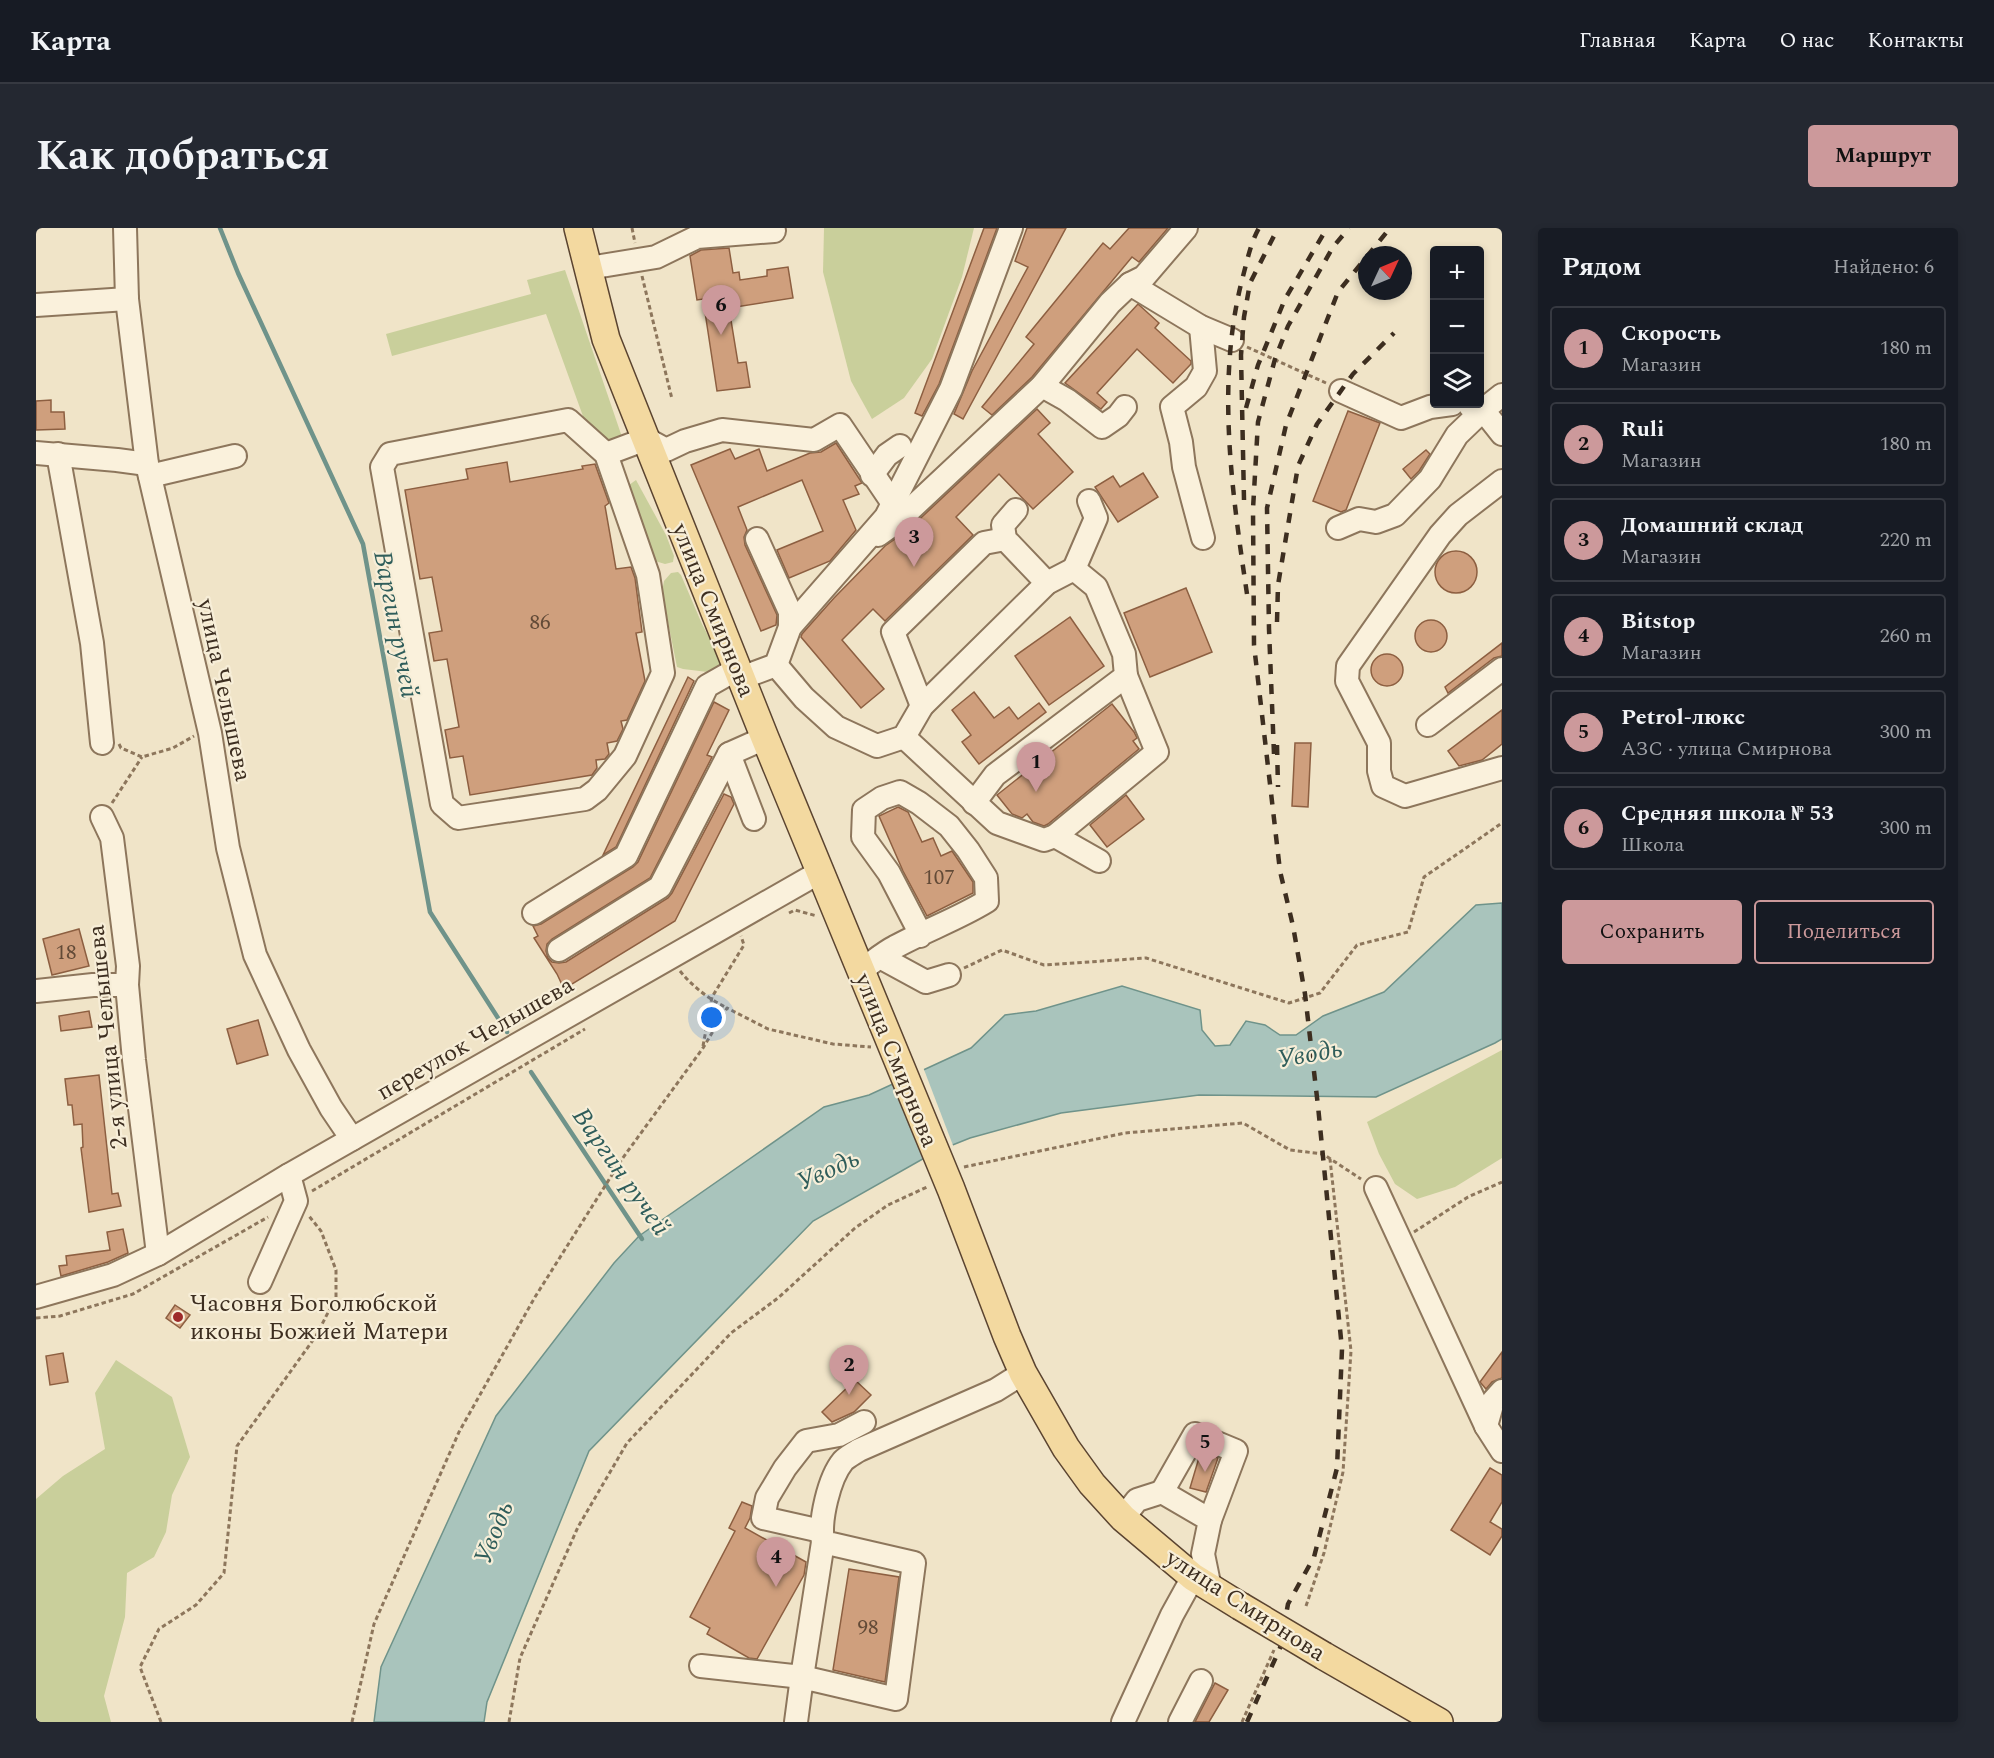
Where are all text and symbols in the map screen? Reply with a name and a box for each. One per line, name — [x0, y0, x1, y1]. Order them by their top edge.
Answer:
text: Карта — [30, 20, 111, 63]
text: Главная — [1579, 25, 1656, 57]
text: Карта — [1689, 25, 1746, 57]
text: О нас — [1779, 25, 1834, 57]
text: Контакты — [1867, 25, 1964, 57]
text: Как добраться — [36, 125, 330, 188]
button: Маршрут — [1808, 125, 1958, 187]
north arrow — [1358, 246, 1412, 300]
map controls — [1430, 246, 1484, 408]
button: + — [1430, 246, 1484, 300]
text: Рядом — [1562, 247, 1642, 287]
text: Найдено: 6 — [1833, 252, 1934, 282]
pin: 6 — [702, 285, 740, 335]
button: − — [1430, 300, 1484, 354]
text: Скорость — [1621, 317, 1721, 350]
text: 1 — [1578, 333, 1589, 363]
text: 180 m — [1880, 333, 1932, 363]
text: Магазин — [1621, 350, 1702, 380]
button: layers — [1430, 354, 1484, 408]
text: Ruli — [1621, 413, 1664, 446]
text: 2 — [1578, 429, 1589, 459]
text: 180 m — [1880, 429, 1932, 459]
text: Магазин — [1621, 446, 1702, 476]
text: Домашний склад — [1621, 509, 1803, 542]
street label: улица Смирнова — [661, 517, 764, 703]
pin: 3 — [894, 518, 934, 567]
text: 3 — [1578, 525, 1589, 555]
text: 220 m — [1880, 525, 1932, 555]
text: Магазин — [1621, 542, 1702, 572]
water label: Варгин ручей — [362, 547, 430, 702]
street label: улица Челышева — [187, 595, 261, 785]
text: Bitstop — [1621, 605, 1695, 638]
house number: 86 — [530, 607, 551, 639]
text: 4 — [1578, 621, 1589, 651]
text: 260 m — [1880, 621, 1932, 651]
text: Магазин — [1621, 638, 1702, 668]
text: Petrol-люкс — [1621, 701, 1745, 734]
text: 5 — [1578, 717, 1589, 747]
text: 300 m — [1880, 717, 1932, 747]
text: АЗС · улица Смирнова — [1621, 734, 1832, 764]
pin: 1 — [1016, 742, 1056, 792]
text: Средняя школа № 53 — [1621, 797, 1834, 830]
text: 6 — [1578, 813, 1589, 843]
text: 300 m — [1880, 813, 1932, 843]
text: Школа — [1621, 830, 1684, 860]
house number: 107 — [923, 862, 955, 894]
button: Сохранить — [1562, 900, 1742, 964]
button: Поделиться — [1754, 900, 1934, 964]
street label: 2-я улица Челышева — [78, 923, 138, 1151]
house number: 18 — [56, 937, 77, 969]
street label: переулок Челышева — [370, 967, 581, 1110]
street label: улица Смирнова — [844, 967, 947, 1153]
your location — [697, 1003, 726, 1032]
water label: Уводь — [1274, 1029, 1346, 1079]
water label: Варгин ручей — [562, 1099, 681, 1245]
water label: Уводь — [790, 1138, 866, 1201]
place label: Часовня Боголюбской иконы Божией Матери — [190, 1286, 448, 1350]
marker: Часовня Боголюбской иконы Божией Матери — [171, 1310, 185, 1324]
pin: 2 — [830, 1346, 868, 1395]
pin: 5 — [1186, 1422, 1224, 1472]
water label: Уводь — [463, 1495, 525, 1570]
pin: 4 — [756, 1538, 796, 1587]
street label: улица Смирнова — [1157, 1540, 1333, 1671]
house number: 98 — [858, 1612, 879, 1644]

